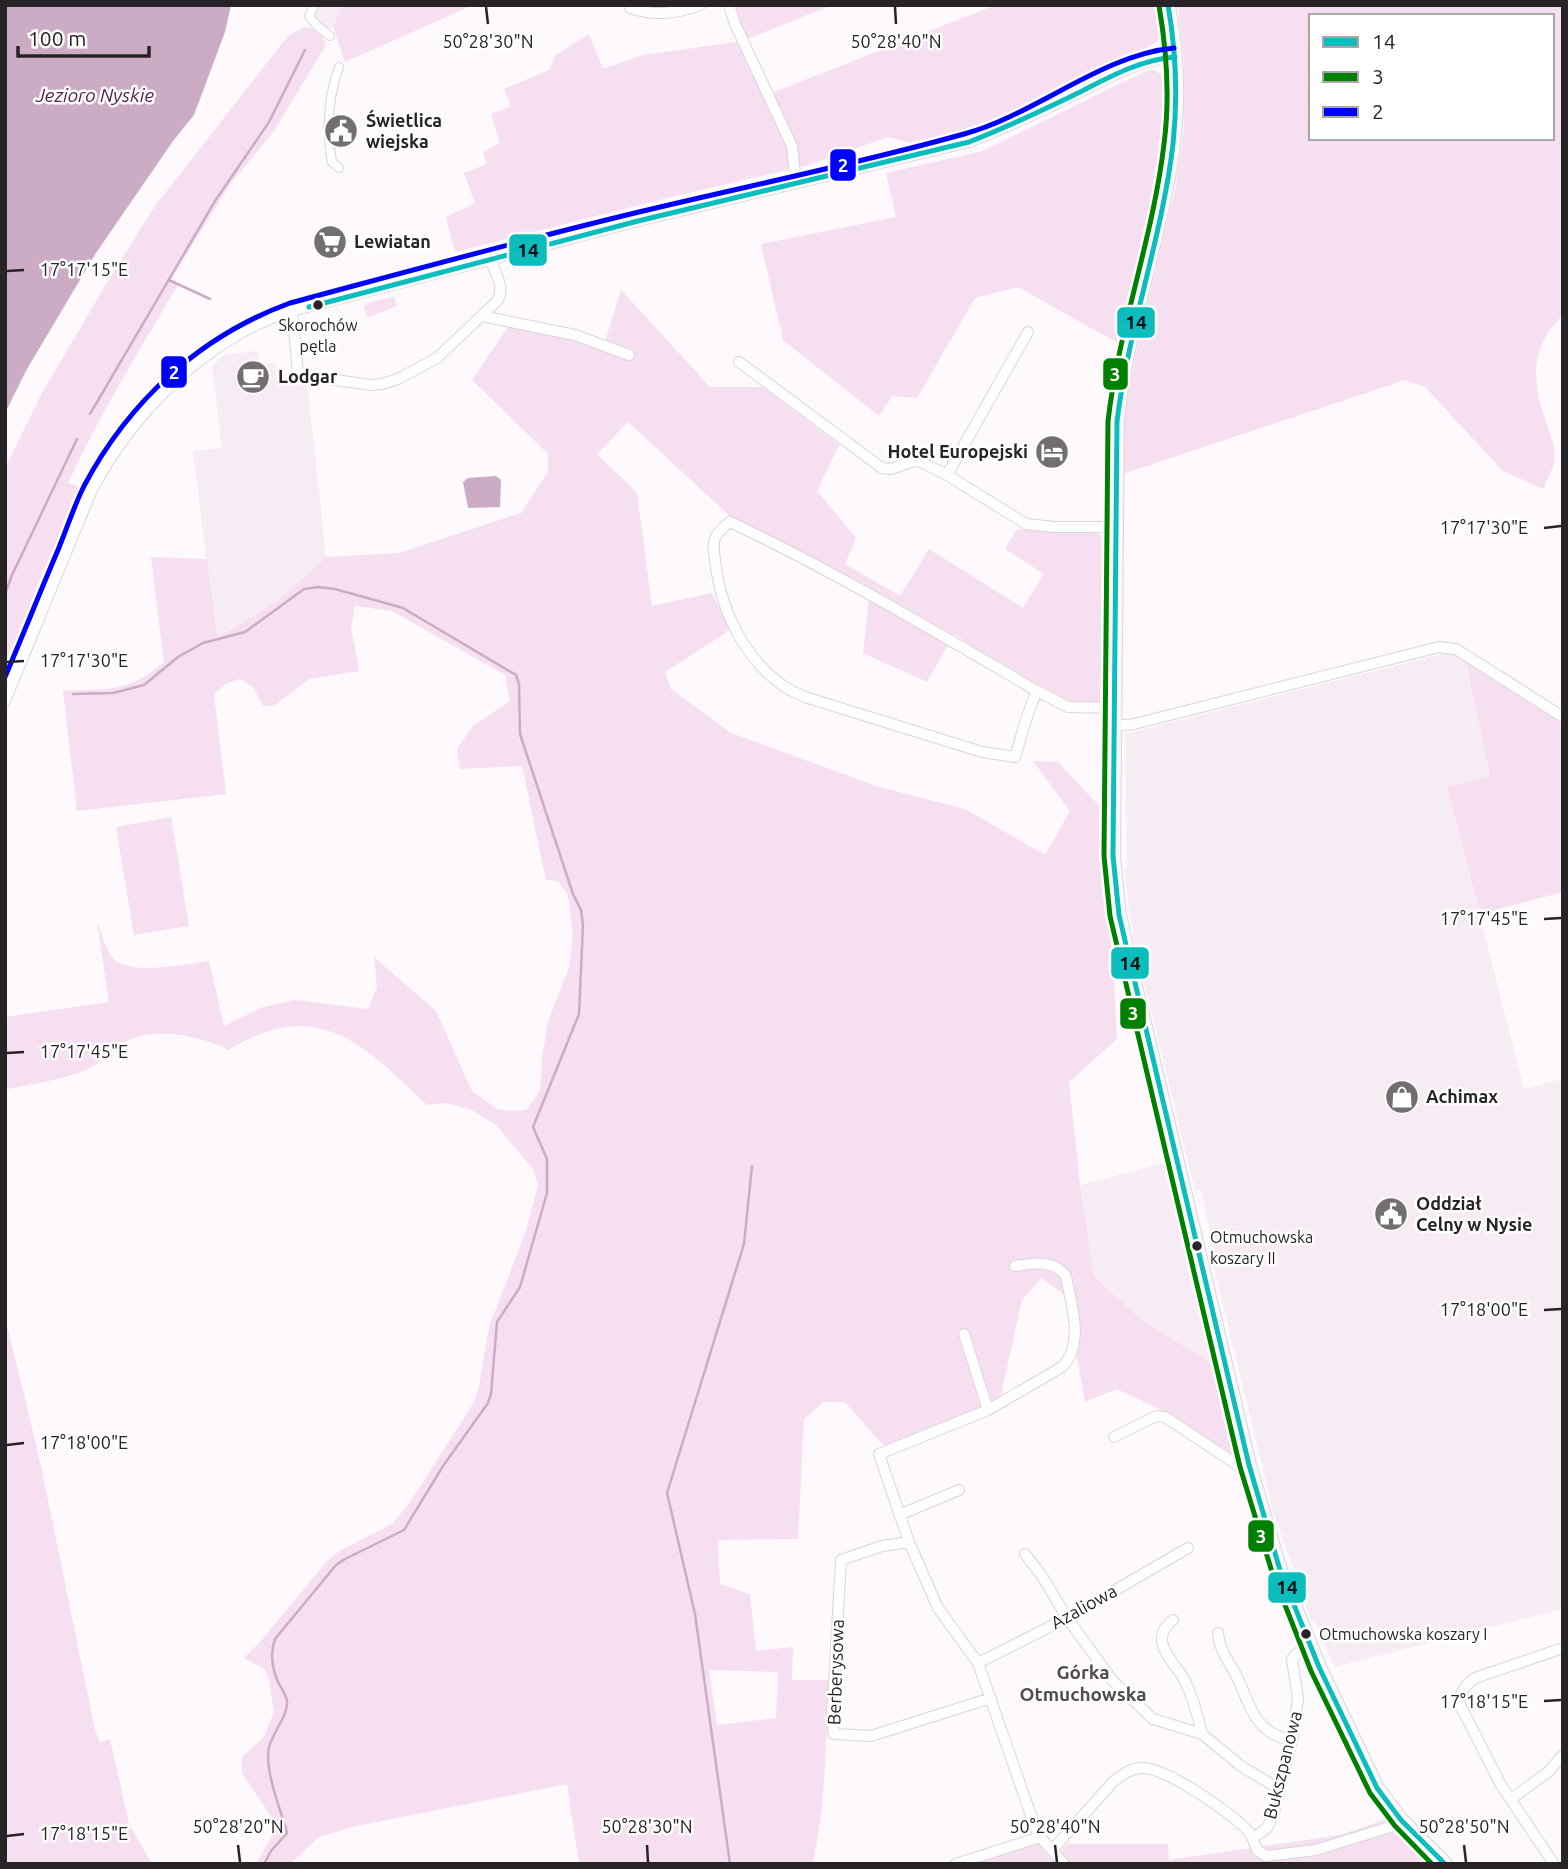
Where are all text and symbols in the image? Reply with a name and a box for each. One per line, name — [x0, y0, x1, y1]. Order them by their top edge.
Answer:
scale bar — [18, 14, 149, 58]
legend — [1309, 14, 1554, 140]
text: 100 m — [28, 26, 86, 50]
text: 14 — [1372, 29, 1396, 53]
text: 50°28'30"N — [442, 31, 534, 51]
text: 50°28'40"N — [850, 31, 942, 51]
text: 3 — [1372, 64, 1384, 88]
water label: Jezioro Nyskie — [35, 84, 154, 106]
text: 2 — [1372, 99, 1384, 123]
place label: Świetlica wiejska — [366, 109, 442, 151]
public building icon: Świetlica wiejska — [322, 112, 360, 150]
line badge: 2 — [829, 148, 857, 182]
text: 2 — [838, 154, 848, 176]
supermarket icon: Lewiatan — [311, 223, 349, 261]
place label: Lewiatan — [354, 231, 431, 251]
line badge: 14 — [508, 233, 548, 267]
text: 14 — [517, 239, 539, 261]
text: 17°17'15"E — [40, 259, 128, 279]
marker: Skorochów pętla — [311, 298, 325, 312]
line badge: 14 — [1116, 306, 1156, 339]
text: 14 — [1125, 311, 1147, 333]
place label: Skorochów pętla — [278, 316, 358, 355]
line badge: 2 — [160, 355, 188, 389]
line badge: 3 — [1102, 357, 1129, 391]
cafe icon: Lodgar — [234, 358, 272, 396]
text: 2 — [169, 361, 179, 383]
text: 3 — [1110, 363, 1120, 385]
place label: Lodgar — [278, 366, 338, 386]
hotel icon: Hotel Europejski — [1033, 433, 1071, 471]
place label: Hotel Europejski — [887, 441, 1028, 461]
text: 17°17'30"E — [1440, 517, 1528, 537]
text: 17°17'30"E — [40, 650, 128, 670]
text: 17°17'45"E — [1440, 908, 1528, 928]
line badge: 14 — [1110, 946, 1150, 980]
text: 14 — [1119, 952, 1141, 974]
line badge: 3 — [1119, 997, 1147, 1030]
text: 3 — [1128, 1002, 1138, 1024]
text: 17°17'45"E — [40, 1041, 128, 1061]
shop icon: Achimax — [1383, 1078, 1421, 1116]
place label: Achimax — [1426, 1086, 1498, 1106]
place label: Oddział Celny w Nysie — [1416, 1193, 1532, 1234]
public building icon: Oddział Celny w Nysie — [1372, 1195, 1410, 1233]
place label: Otmuchowska koszary II — [1210, 1228, 1313, 1267]
marker: Otmuchowska koszary II — [1190, 1239, 1204, 1253]
text: 17°18'00"E — [1440, 1299, 1528, 1319]
text: 17°18'00"E — [40, 1432, 128, 1452]
line badge: 3 — [1247, 1519, 1275, 1553]
text: 3 — [1256, 1525, 1266, 1547]
line badge: 14 — [1267, 1571, 1307, 1604]
text: 14 — [1276, 1576, 1298, 1598]
street label: Azaliowa — [1047, 1580, 1120, 1632]
street label: Berberysowa — [823, 1619, 847, 1725]
place label: Otmuchowska koszary I — [1319, 1625, 1487, 1643]
marker: Otmuchowska koszary I — [1299, 1627, 1313, 1641]
district label: Górka Otmuchowska — [1020, 1661, 1147, 1705]
text: 17°18'15"E — [1440, 1691, 1528, 1711]
street label: Bukszpanowa — [1259, 1709, 1305, 1821]
text: 50°28'20"N — [192, 1816, 284, 1836]
text: 50°28'30"N — [601, 1816, 693, 1836]
text: 50°28'40"N — [1009, 1816, 1101, 1836]
text: 50°28'50"N — [1418, 1816, 1510, 1836]
text: 17°18'15"E — [40, 1823, 128, 1843]

